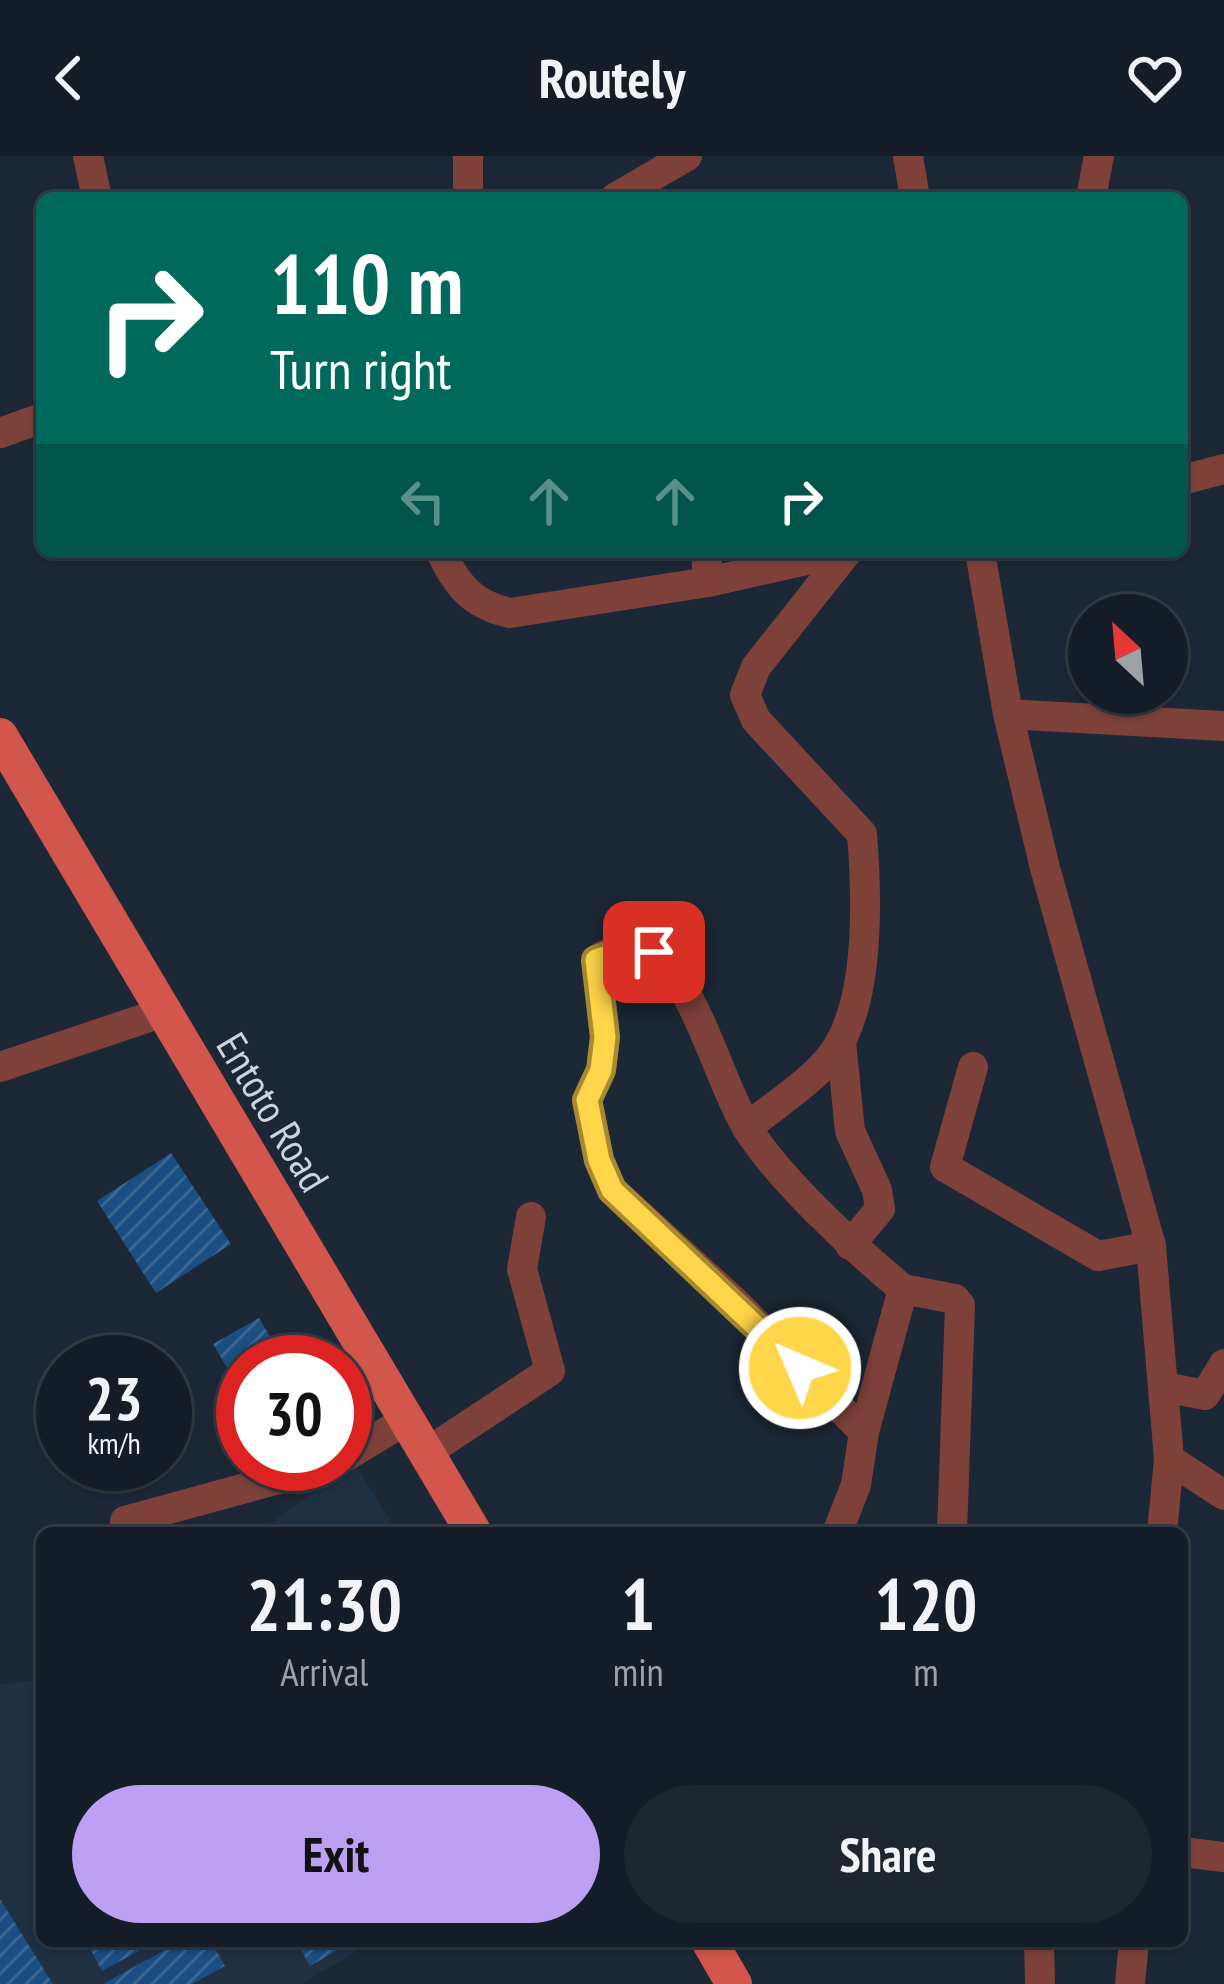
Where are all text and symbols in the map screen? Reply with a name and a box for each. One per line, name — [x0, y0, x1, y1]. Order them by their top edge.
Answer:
text: Routely — [539, 43, 685, 113]
icon: back — [36, 45, 102, 111]
icon: heart — [1122, 45, 1188, 111]
text: 110 m — [270, 228, 463, 337]
icon: right — [72, 240, 228, 396]
text: Turn right — [270, 334, 451, 404]
icon: left — [390, 468, 456, 534]
icon: ahead — [516, 468, 582, 534]
icon: ahead — [642, 468, 708, 534]
icon: right — [768, 468, 834, 534]
north arrow — [1068, 594, 1188, 714]
map controls — [1068, 594, 1188, 714]
pin — [603, 901, 705, 1003]
icon: arrive — [621, 919, 687, 985]
street label: Entoto Road — [205, 1022, 342, 1201]
position arrow — [737, 1305, 863, 1431]
speed limit sign: 30 — [216, 1335, 372, 1491]
text: 23 — [85, 1359, 143, 1437]
text: km/h — [87, 1423, 141, 1462]
text: 21:30 — [247, 1557, 402, 1650]
text: 1 — [621, 1557, 655, 1650]
text: 120 — [874, 1557, 977, 1650]
text: Arrival — [280, 1646, 368, 1697]
text: min — [613, 1646, 664, 1697]
text: m — [913, 1646, 939, 1697]
button: Exit — [72, 1785, 600, 1923]
button: Share — [624, 1785, 1152, 1923]

